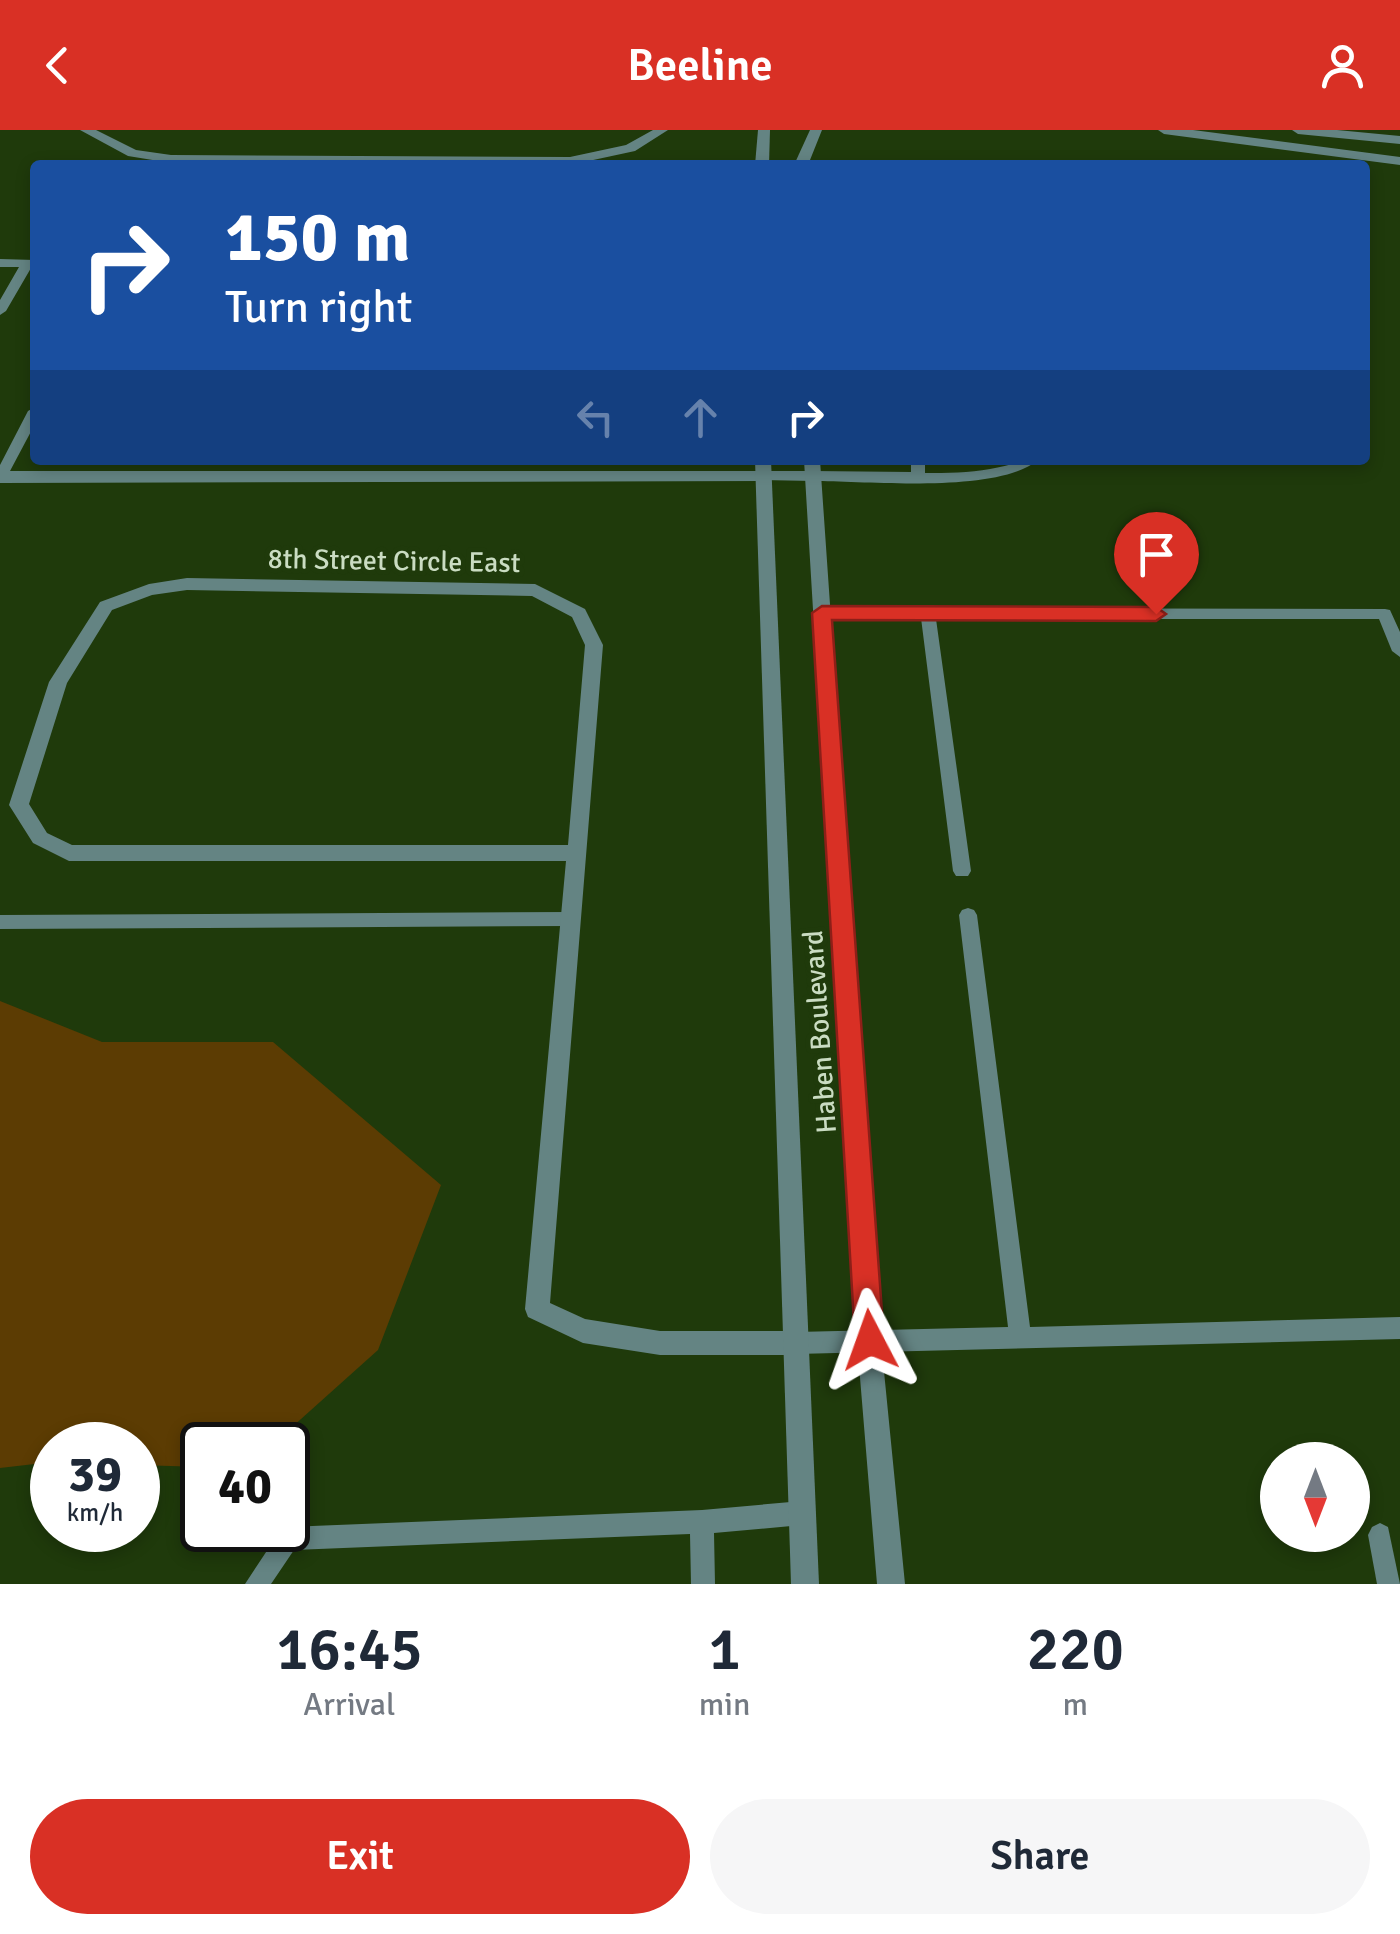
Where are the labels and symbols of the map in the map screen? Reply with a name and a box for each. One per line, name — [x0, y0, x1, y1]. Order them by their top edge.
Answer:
pin — [1114, 512, 1199, 615]
street label: 8th Street Circle East — [267, 542, 521, 580]
street label: Haben Boulevard — [796, 929, 844, 1135]
position arrow — [818, 1288, 922, 1392]
speed limit sign: 40 — [180, 1422, 310, 1552]
north arrow — [1260, 1442, 1370, 1552]

